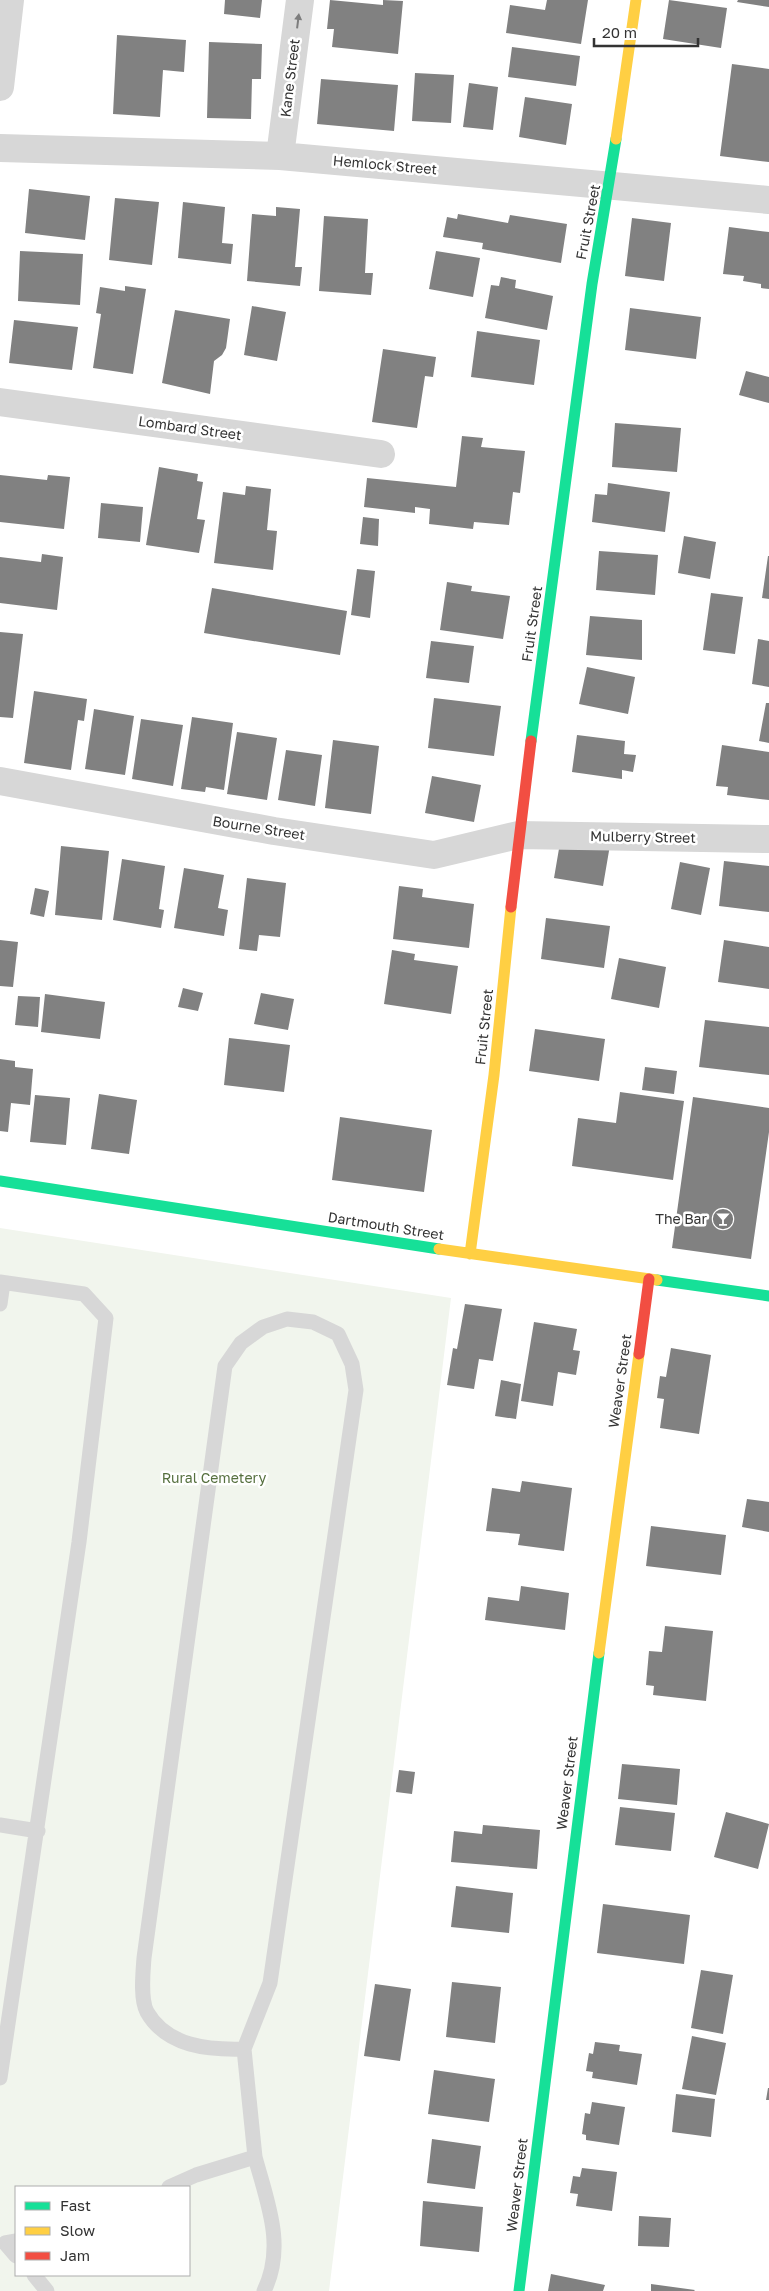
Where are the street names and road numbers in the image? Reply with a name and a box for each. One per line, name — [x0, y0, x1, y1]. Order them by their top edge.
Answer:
street label: Kane Street — [276, 38, 303, 118]
street label: Hemlock Street — [332, 151, 438, 178]
street label: Fruit Street — [572, 183, 603, 261]
street label: Lombard Street — [137, 412, 243, 443]
street label: Fruit Street — [518, 585, 545, 663]
street label: Bourne Street — [212, 812, 307, 843]
street label: Mulberry Street — [590, 827, 696, 846]
street label: Fruit Street — [471, 988, 496, 1066]
street label: Dartmouth Street — [327, 1208, 445, 1243]
street label: Weaver Street — [604, 1333, 635, 1429]
street label: Weaver Street — [552, 1735, 581, 1831]
street label: Weaver Street — [502, 2137, 531, 2233]

